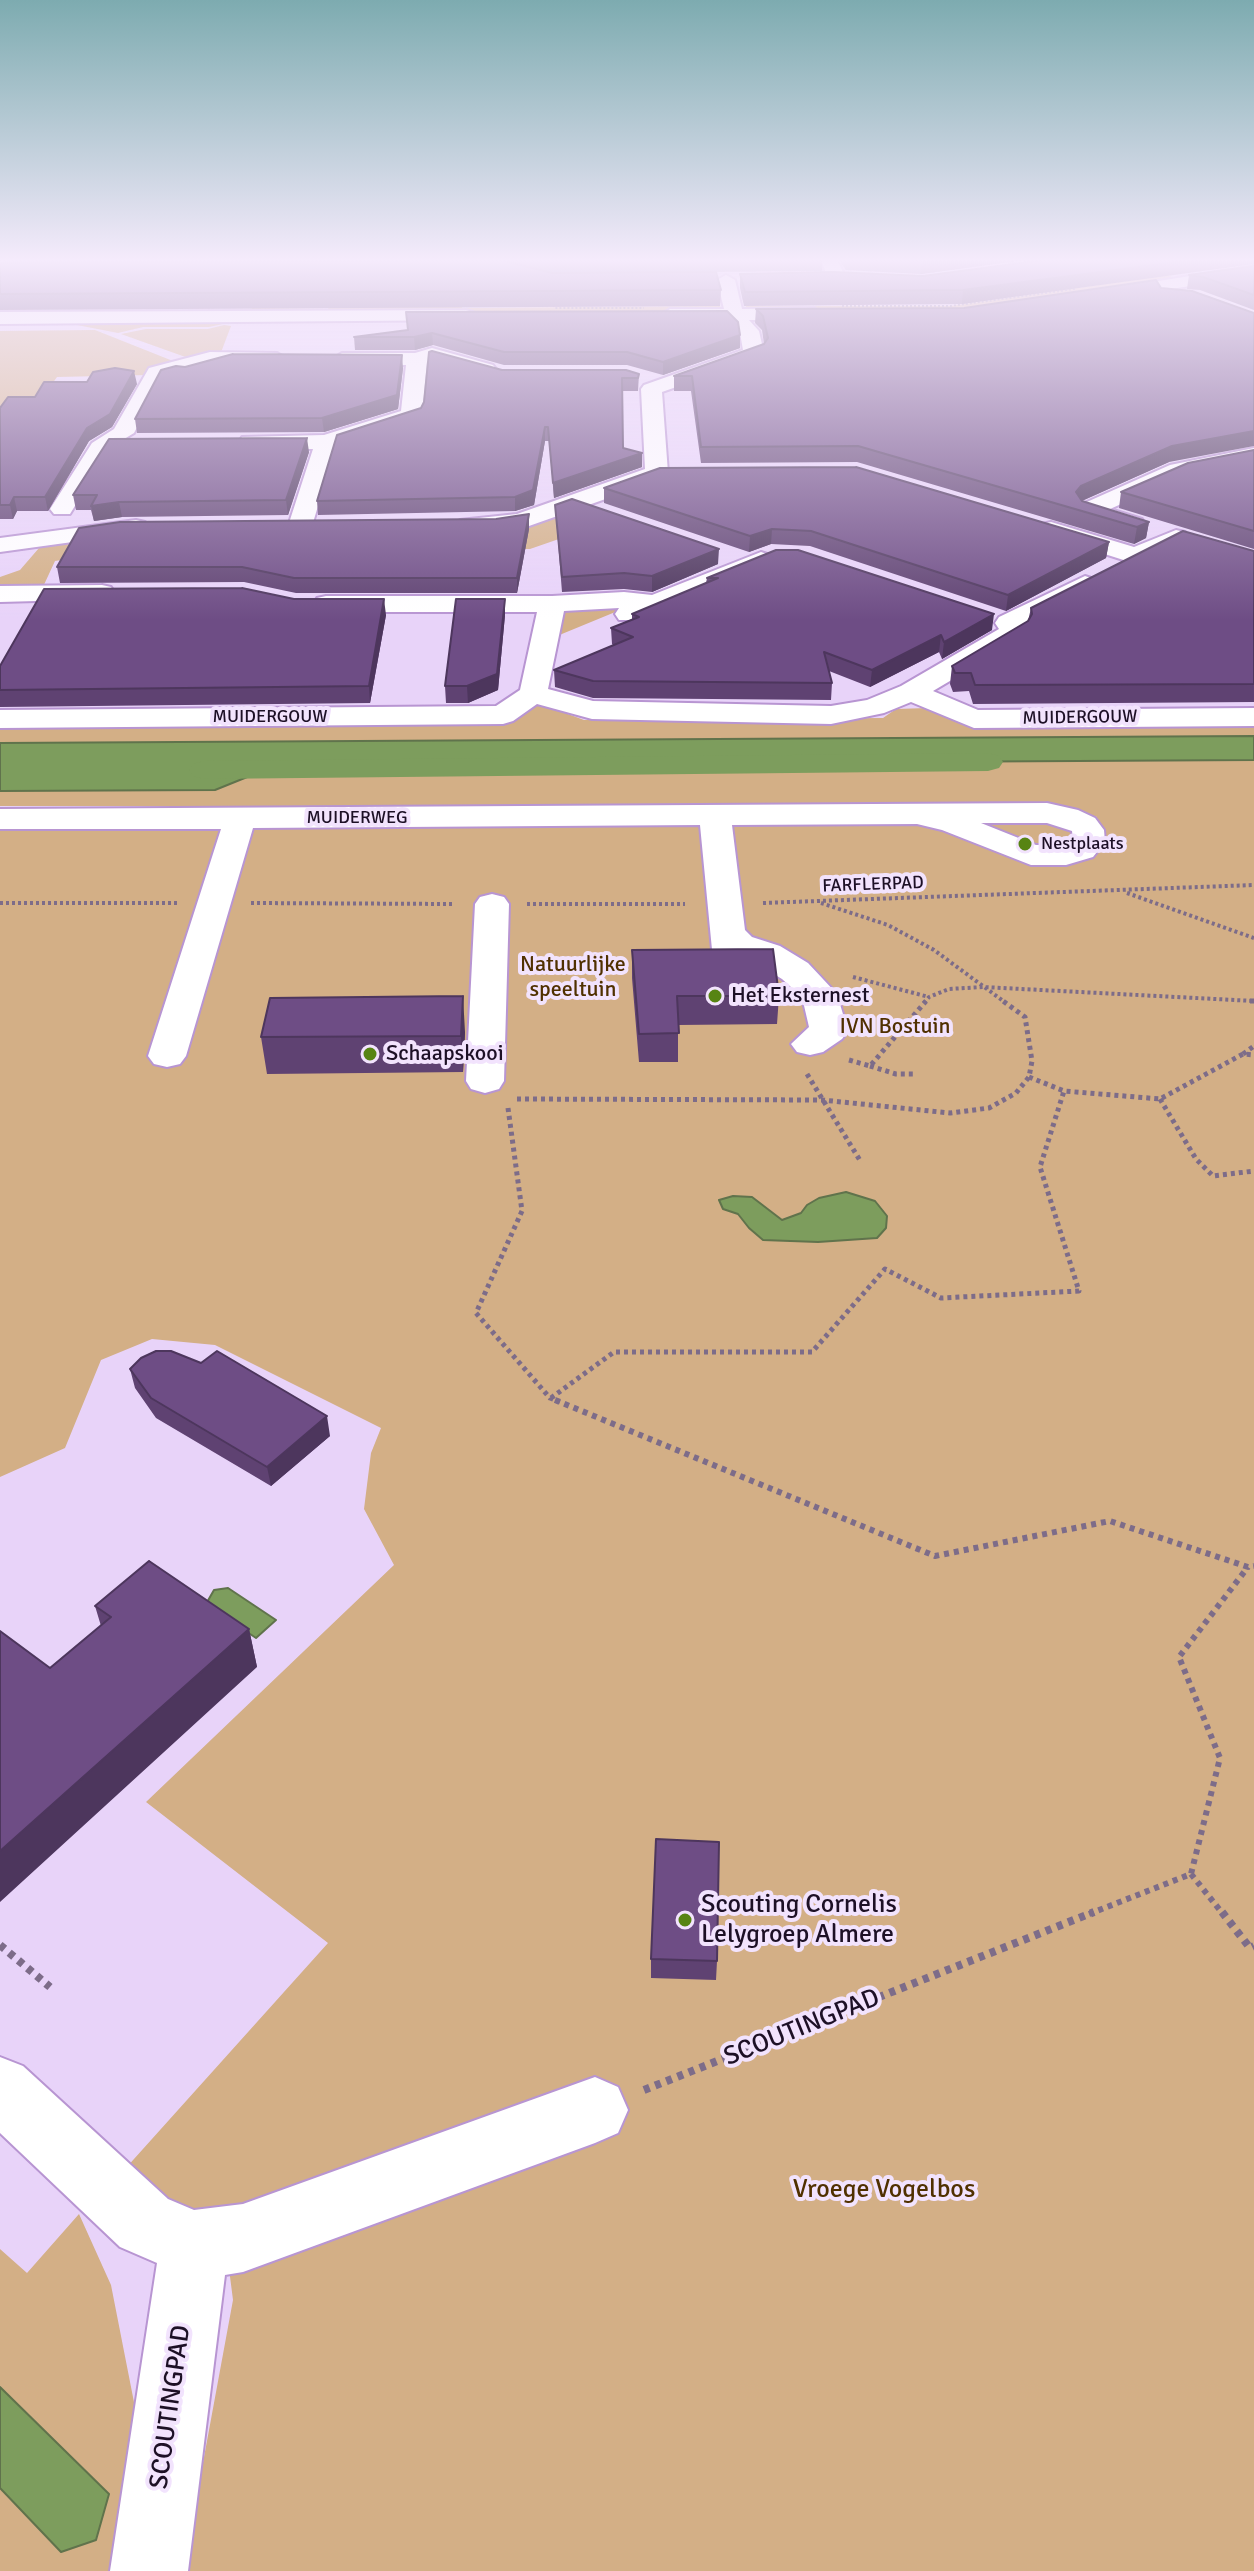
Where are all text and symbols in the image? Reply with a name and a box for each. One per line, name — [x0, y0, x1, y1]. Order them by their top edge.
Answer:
street label: MUIDERGOUW — [213, 706, 327, 728]
street label: MUIDERGOUW — [1022, 706, 1138, 730]
street label: MUIDERWEG — [306, 807, 408, 829]
place label: Nestplaats — [1041, 833, 1124, 855]
marker: Nestplaats — [1016, 835, 1034, 853]
street label: FARFLERPAD — [822, 872, 924, 898]
park label: Natuurlijke speeltuin — [520, 952, 626, 1004]
place label: Het Eksternest — [731, 983, 869, 1009]
marker: Het Eksternest — [706, 987, 724, 1005]
park label: IVN Bostuin — [840, 1014, 950, 1040]
place label: Schaapskooi — [386, 1041, 504, 1067]
marker: Schaapskooi — [361, 1045, 379, 1063]
place label: Scouting Cornelis Lelygroep Almere — [701, 1889, 897, 1950]
marker: Scouting Cornelis Lelygroep Almere — [676, 1911, 694, 1929]
street label: SCOUTINGPAD — [720, 1983, 884, 2073]
park label: Vroege Vogelbos — [793, 2174, 975, 2206]
street label: SCOUTINGPAD — [144, 2323, 198, 2491]

